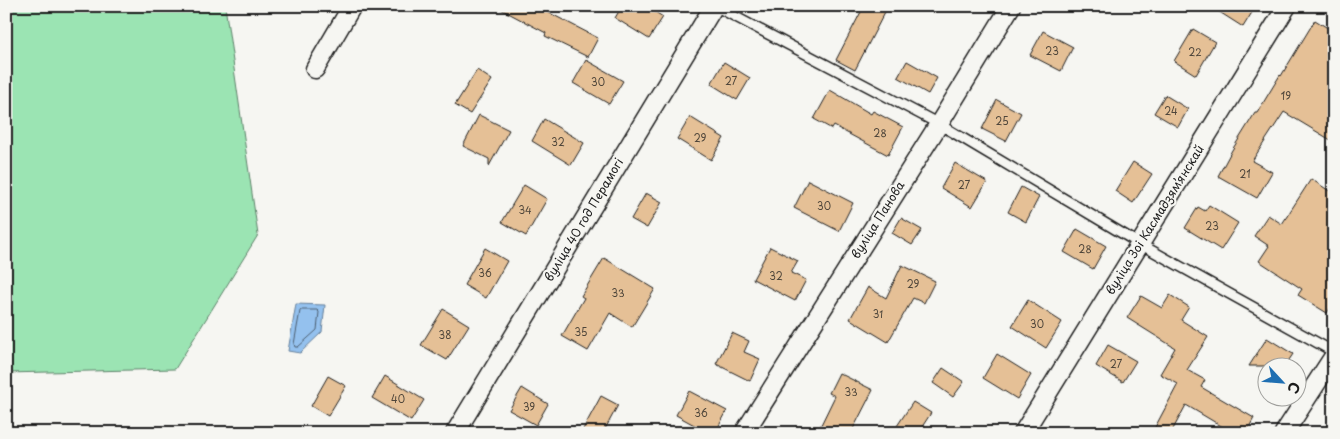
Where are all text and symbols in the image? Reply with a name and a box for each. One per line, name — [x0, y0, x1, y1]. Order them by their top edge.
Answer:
house number: 23 — [1045, 43, 1059, 58]
house number: 22 — [1188, 44, 1202, 59]
house number: 27 — [725, 73, 738, 88]
house number: 30 — [591, 74, 605, 89]
house number: 19 — [1281, 88, 1291, 103]
house number: 24 — [1164, 103, 1178, 118]
house number: 25 — [995, 113, 1009, 128]
house number: 28 — [873, 125, 887, 140]
house number: 29 — [694, 130, 707, 145]
house number: 32 — [551, 134, 565, 149]
street label: вуліца Зоі Касмадзямʼянскай — [1101, 141, 1208, 298]
street label: вуліца 40 год Перамогі — [539, 154, 627, 285]
house number: 21 — [1239, 166, 1251, 181]
street label: вуліца Панова — [846, 177, 909, 262]
house number: 27 — [958, 177, 971, 192]
house number: 30 — [817, 198, 831, 213]
house number: 34 — [518, 202, 532, 217]
house number: 23 — [1205, 218, 1219, 233]
house number: 28 — [1078, 241, 1092, 256]
house number: 36 — [478, 265, 492, 280]
house number: 32 — [769, 268, 783, 283]
house number: 29 — [907, 276, 920, 291]
house number: 33 — [611, 285, 625, 300]
house number: 31 — [873, 306, 883, 321]
house number: 30 — [1030, 316, 1044, 331]
house number: 35 — [575, 324, 587, 339]
house number: 38 — [439, 327, 451, 342]
house number: 27 — [1110, 356, 1123, 371]
north arrow — [1258, 356, 1308, 406]
text: С — [1282, 379, 1306, 397]
house number: 33 — [844, 384, 858, 399]
house number: 40 — [391, 391, 405, 406]
house number: 39 — [523, 399, 535, 414]
house number: 36 — [694, 405, 708, 420]

